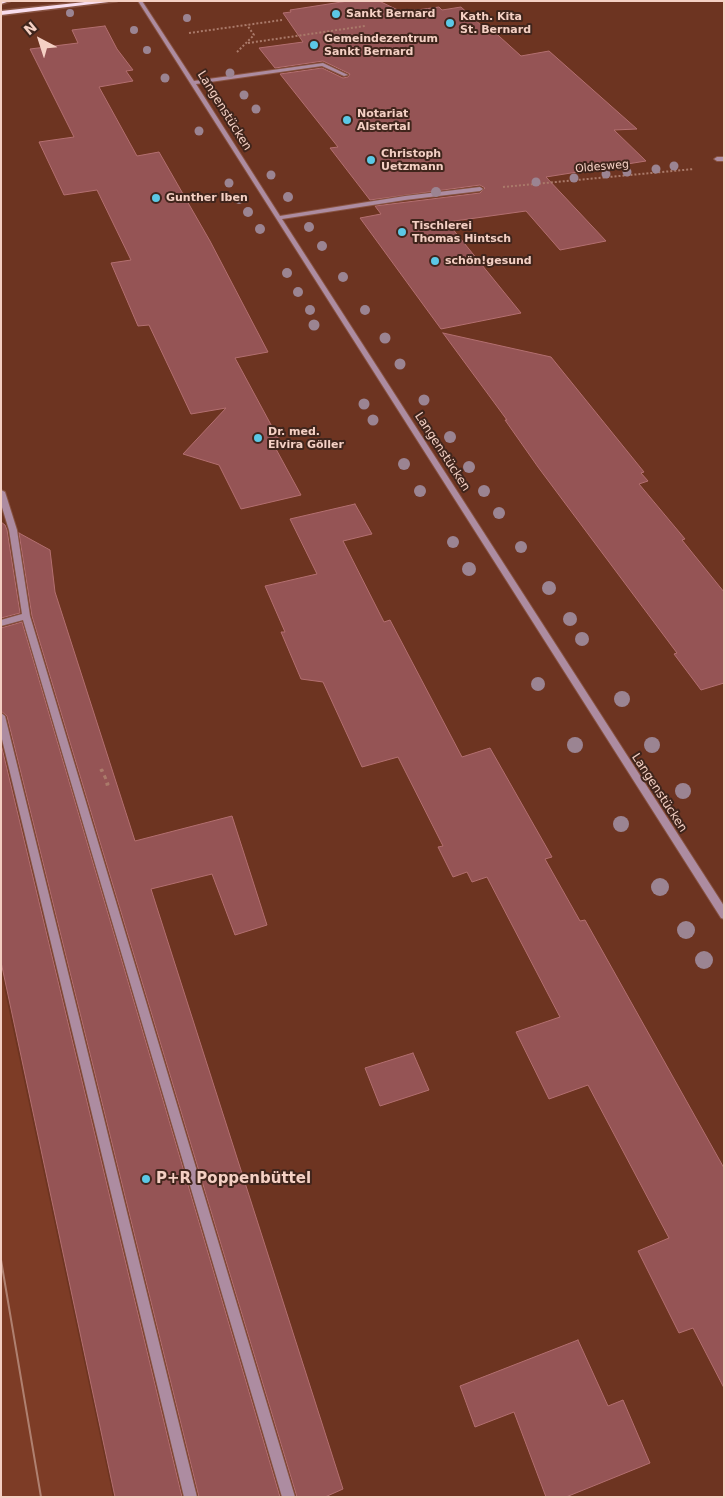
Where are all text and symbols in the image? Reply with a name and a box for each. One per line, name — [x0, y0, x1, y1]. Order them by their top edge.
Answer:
place label: Sankt Bernard — [346, 7, 435, 21]
marker: Sankt Bernard — [330, 8, 342, 20]
place label: Kath. Kita St. Bernard — [460, 10, 531, 36]
north arrow — [15, 15, 65, 65]
marker: Kath. Kita St. Bernard — [444, 17, 456, 29]
text: N — [21, 19, 40, 38]
place label: Gemeindezentrum Sankt Bernard — [324, 32, 438, 58]
marker: Gemeindezentrum Sankt Bernard — [308, 39, 320, 51]
street label: Langenstücken — [194, 69, 254, 153]
place label: Notariat Alstertal — [357, 107, 410, 133]
marker: Notariat Alstertal — [341, 114, 353, 126]
place label: Christoph Uetzmann — [381, 147, 444, 173]
marker: Christoph Uetzmann — [365, 154, 377, 166]
street label: Oldesweg — [575, 158, 629, 176]
place label: Gunther Iben — [166, 191, 248, 205]
marker: Gunther Iben — [150, 192, 162, 204]
place label: Tischlerei Thomas Hintsch — [412, 219, 511, 245]
marker: Tischlerei Thomas Hintsch — [396, 226, 408, 238]
place label: schön!gesund — [445, 254, 532, 268]
marker: schön!gesund — [429, 255, 441, 267]
street label: Langenstücken — [411, 410, 473, 494]
place label: Dr. med. Elvira Göller — [268, 425, 344, 451]
marker: Dr. med. Elvira Göller — [252, 432, 264, 444]
street label: Langenstücken — [628, 751, 690, 835]
place label: P+R Poppenbüttel — [156, 1170, 311, 1188]
marker: P+R Poppenbüttel — [140, 1173, 152, 1185]

